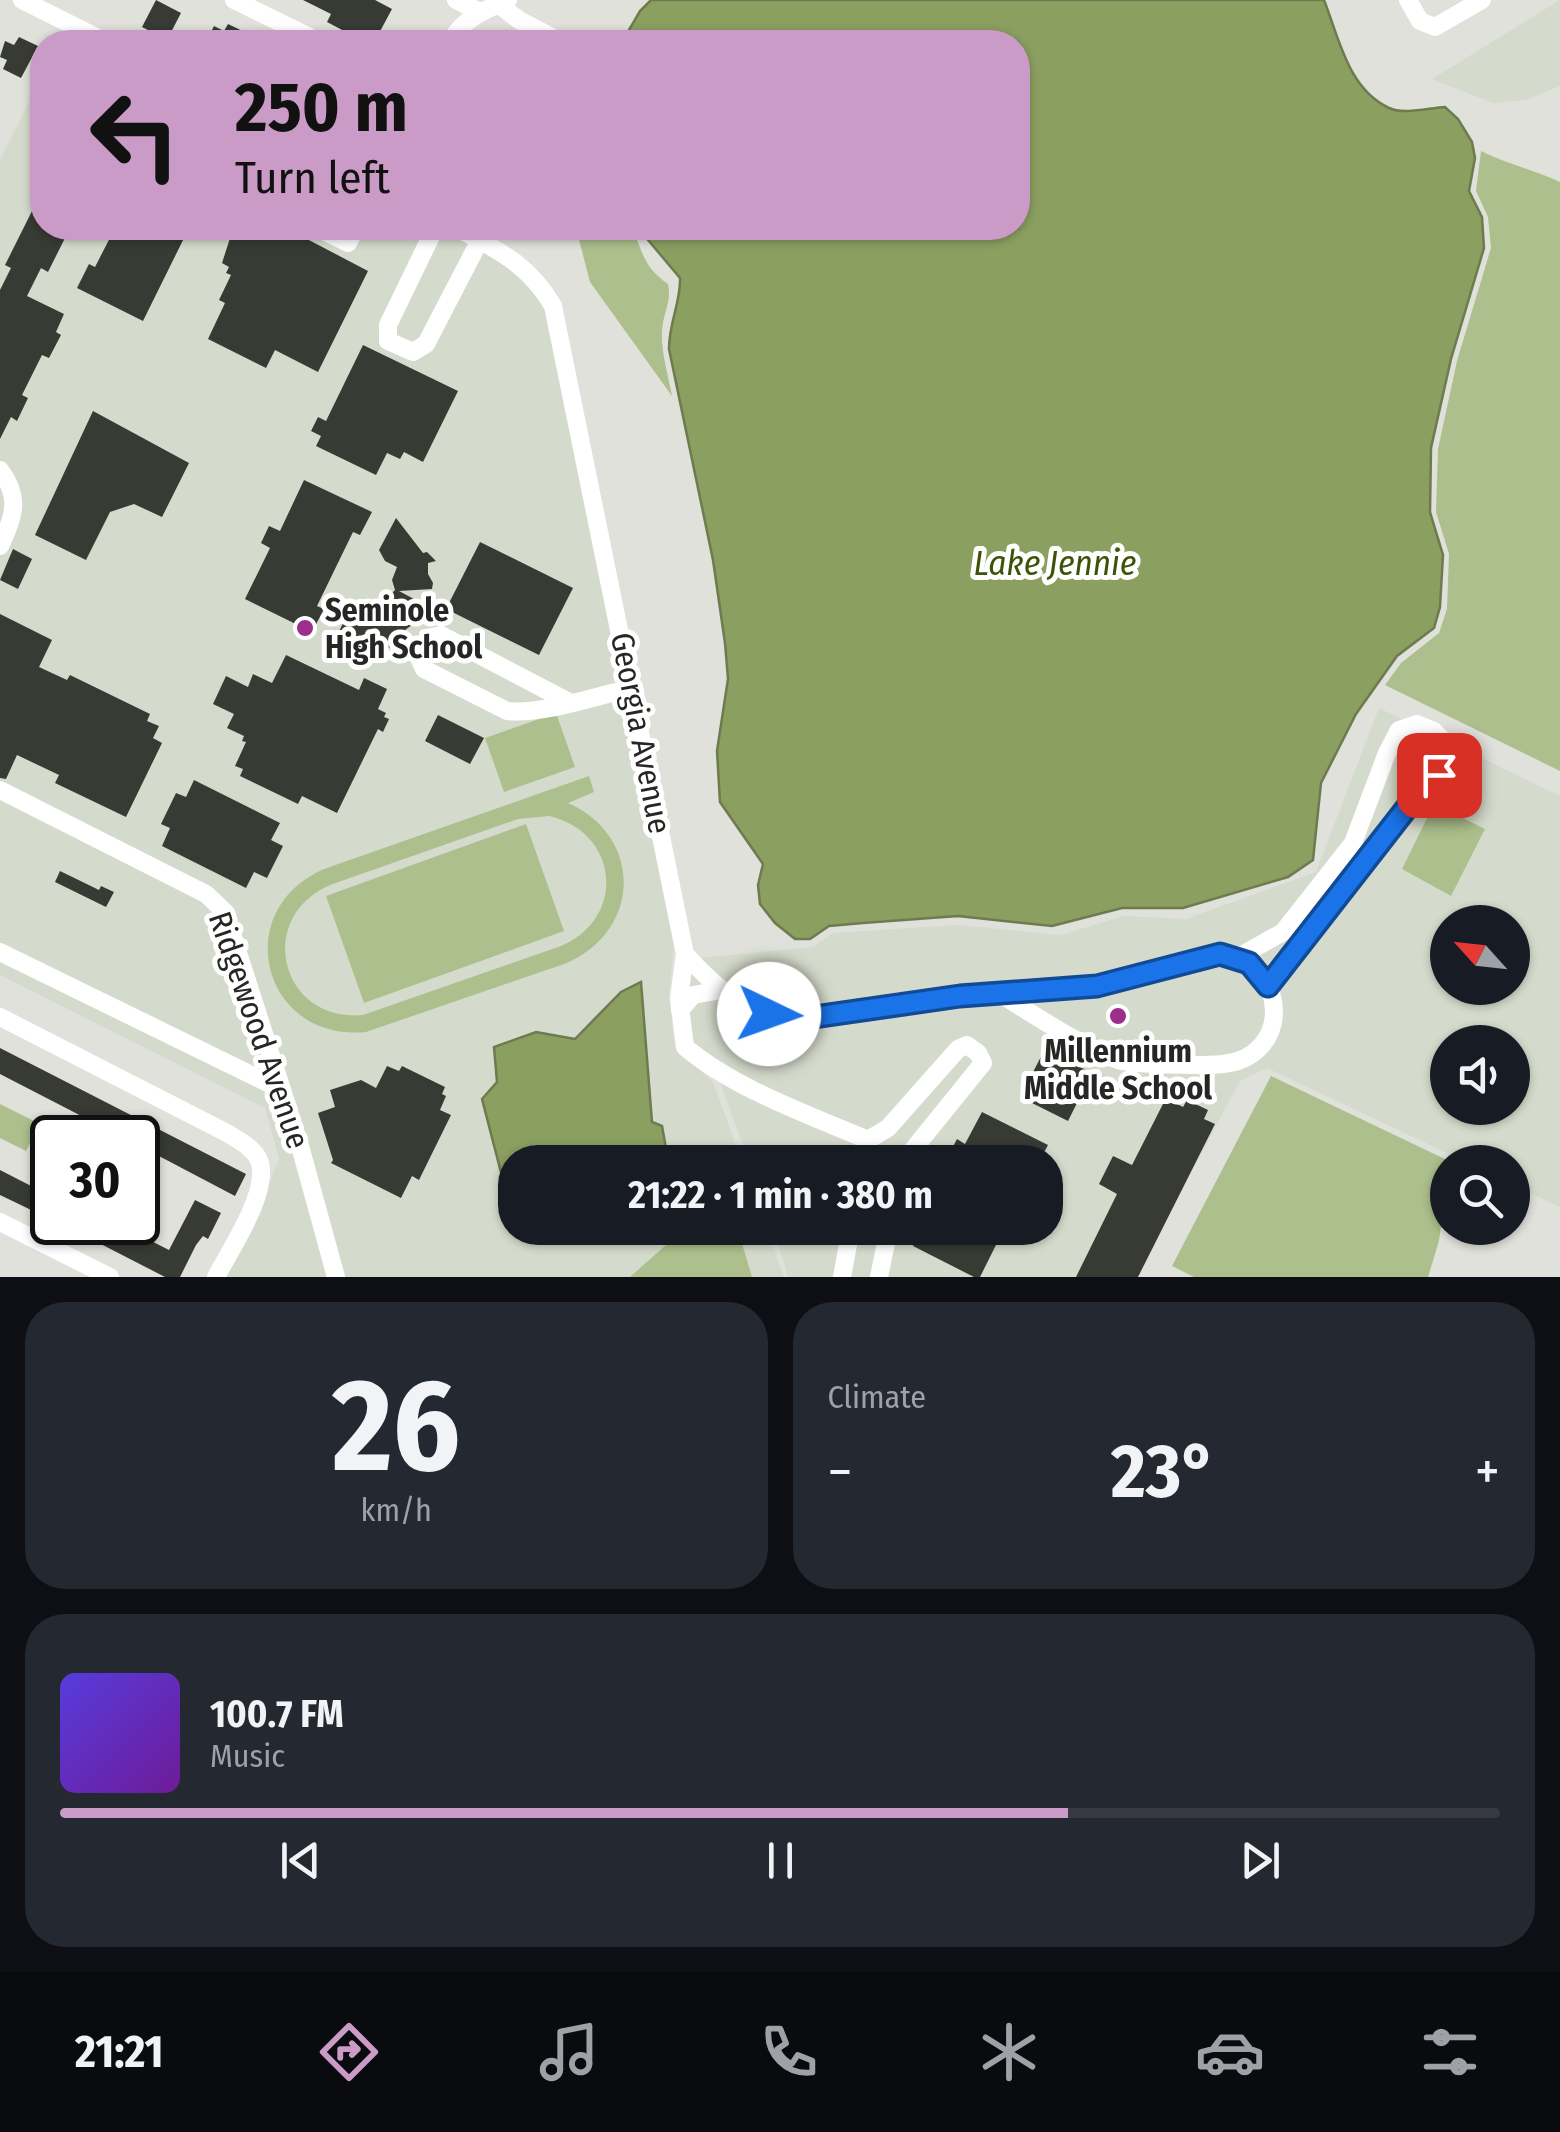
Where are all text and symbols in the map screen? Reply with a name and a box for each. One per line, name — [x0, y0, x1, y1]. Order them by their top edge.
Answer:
text: 250 m — [235, 66, 408, 150]
icon: left — [70, 70, 200, 200]
text: Turn left — [235, 151, 390, 205]
water label: Lake Jennie — [974, 542, 1136, 584]
place label: Seminole High School — [325, 591, 482, 666]
marker: Seminole High School — [294, 617, 316, 639]
street label: Georgia Avenue — [603, 629, 679, 837]
pin — [1397, 733, 1482, 818]
icon: arrive — [1412, 748, 1467, 803]
north arrow — [1430, 905, 1530, 1005]
map controls — [1430, 905, 1530, 1245]
street label: Ridgewood Avenue — [201, 906, 317, 1154]
position arrow — [717, 962, 821, 1066]
marker: Millennium Middle School — [1107, 1005, 1129, 1027]
button: sound — [1430, 1025, 1530, 1125]
place label: Millennium Middle School — [1024, 1032, 1212, 1107]
speed limit sign: 30 — [30, 1115, 160, 1245]
button: search — [1430, 1145, 1530, 1245]
text: 21:22 · 1 min · 380 m — [628, 1172, 933, 1218]
text: 26 — [332, 1348, 460, 1504]
text: Climate — [828, 1378, 926, 1416]
text: 23° — [1111, 1427, 1216, 1517]
text: − — [828, 1439, 852, 1505]
text: + — [1475, 1439, 1500, 1505]
text: km/h — [361, 1491, 432, 1529]
text: 100.7 FM — [210, 1691, 344, 1737]
text: Music — [210, 1737, 285, 1775]
icon: previous — [273, 1833, 328, 1888]
icon: pause — [753, 1833, 808, 1888]
icon: next — [1233, 1833, 1288, 1888]
icon: directions — [314, 2017, 384, 2087]
icon: music — [534, 2017, 604, 2087]
icon: phone — [754, 2017, 824, 2087]
icon: climate — [974, 2017, 1044, 2087]
icon: car — [1195, 2017, 1265, 2087]
icon: filters — [1415, 2017, 1485, 2087]
text: 21:21 — [75, 2025, 164, 2079]

